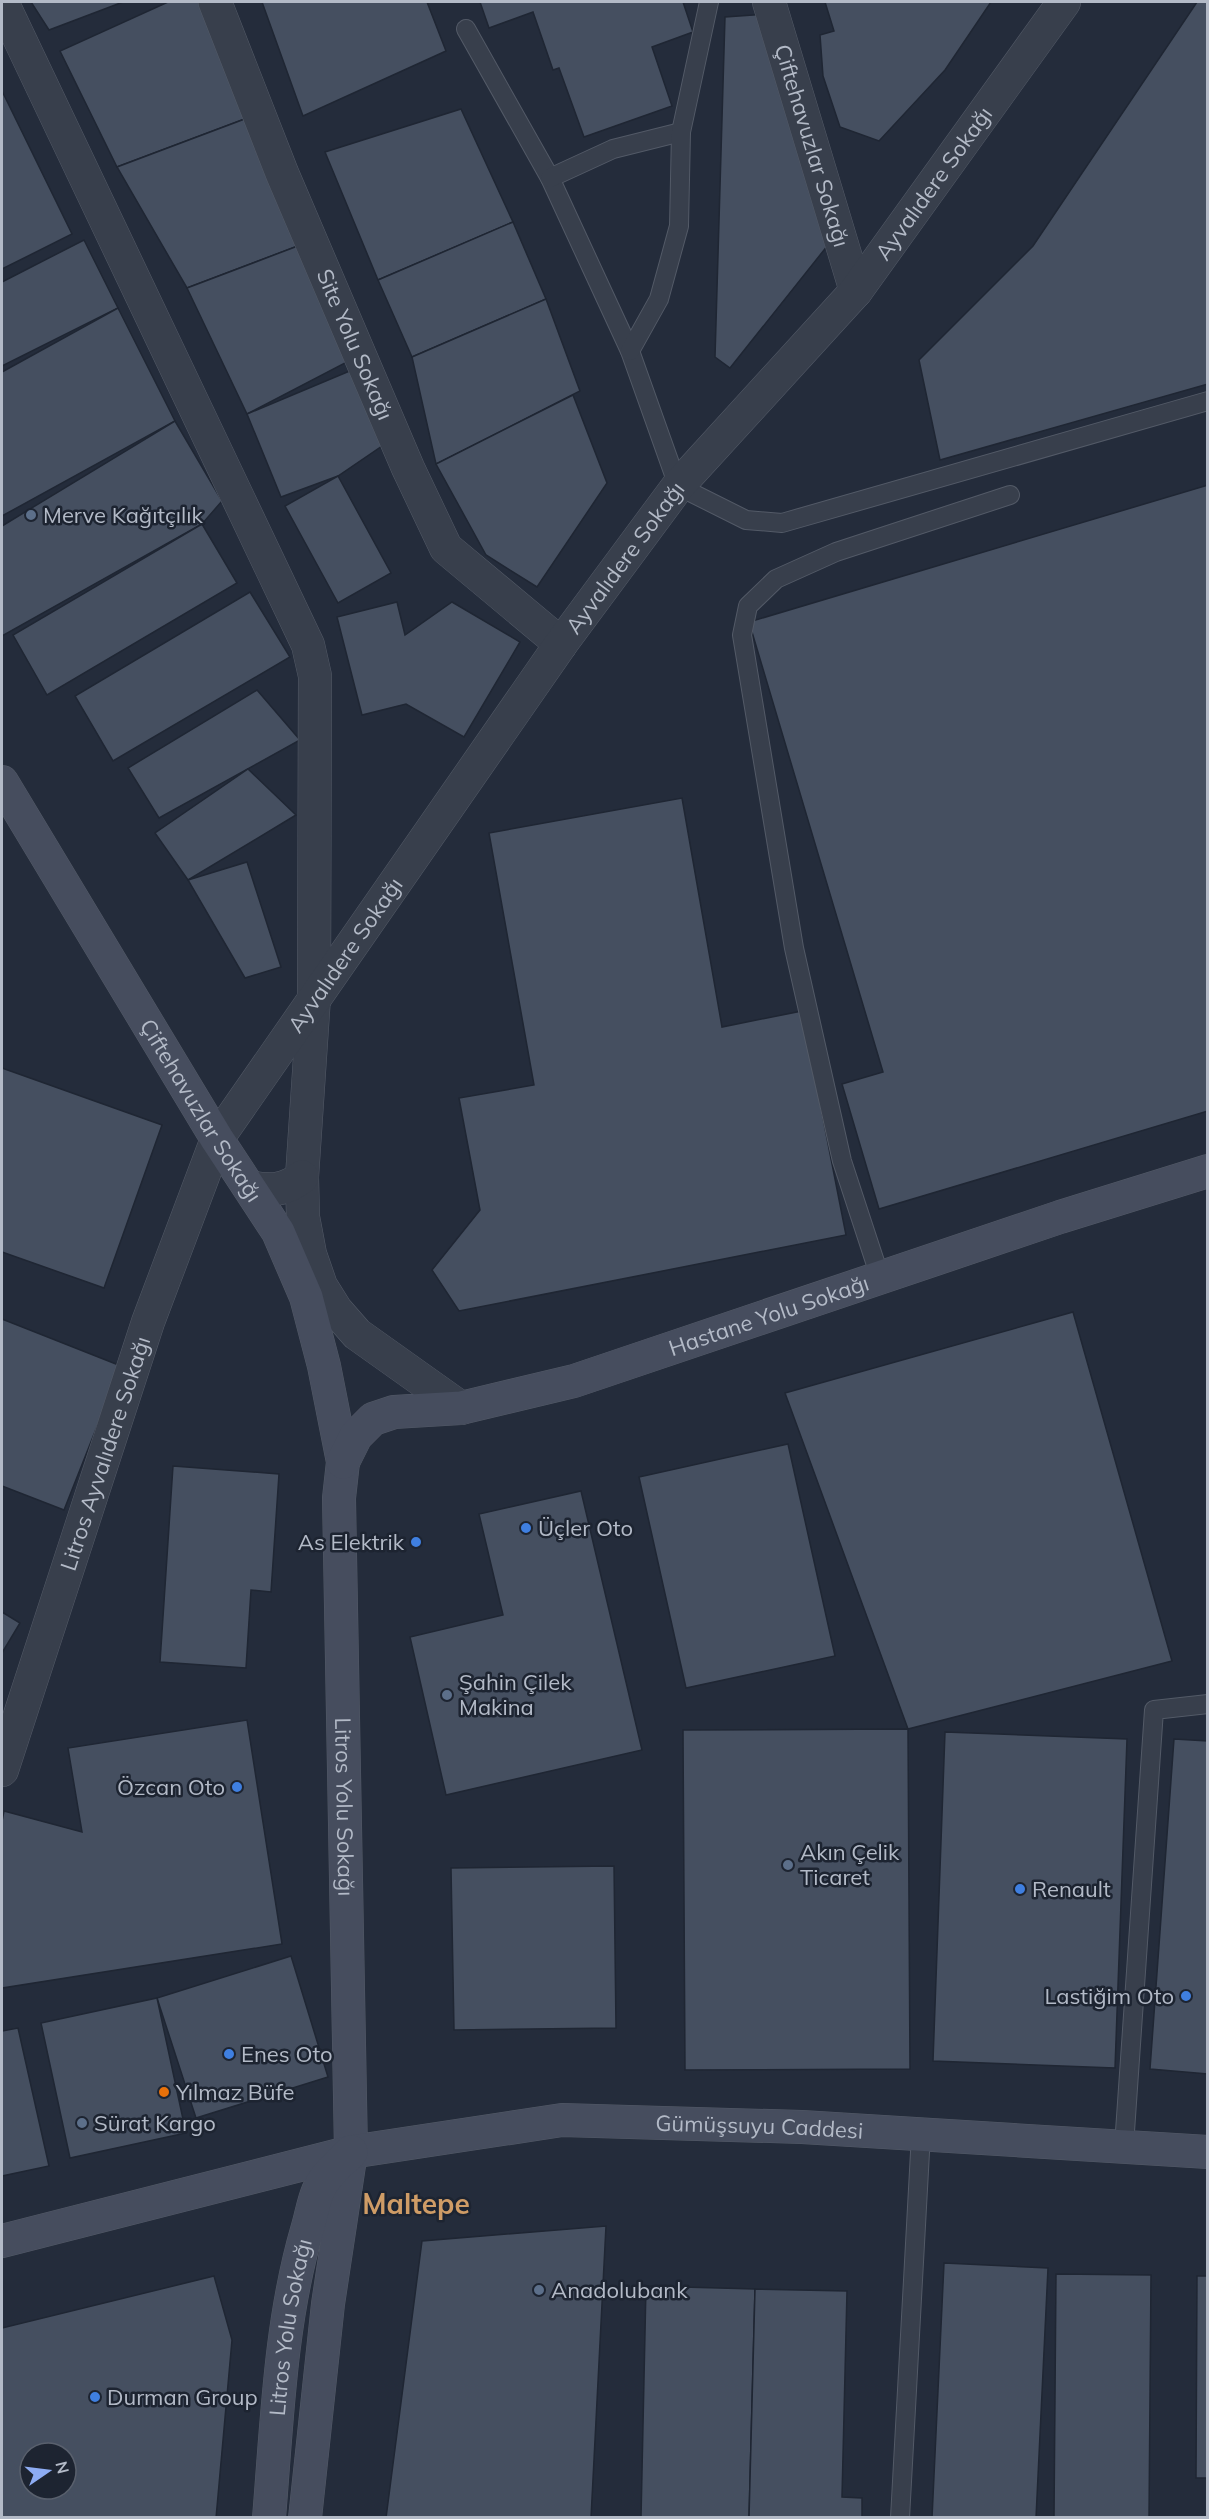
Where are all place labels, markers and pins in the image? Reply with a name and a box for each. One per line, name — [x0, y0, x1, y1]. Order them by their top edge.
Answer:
place label: Merve Kağıtçılık — [43, 501, 204, 529]
marker: Merve Kağıtçılık — [24, 508, 38, 522]
place label: Üçler Oto — [538, 1514, 633, 1542]
marker: Üçler Oto — [519, 1521, 533, 1535]
place label: As Elektrik — [298, 1528, 405, 1556]
marker: As Elektrik — [409, 1535, 423, 1549]
place label: Şahin Çilek Makina — [459, 1668, 572, 1721]
marker: Şahin Çilek Makina — [440, 1688, 454, 1702]
place label: Özcan Oto — [117, 1773, 225, 1801]
marker: Özcan Oto — [230, 1780, 244, 1794]
place label: Akın Çelik Ticaret — [800, 1838, 900, 1891]
marker: Akın Çelik Ticaret — [781, 1858, 795, 1872]
place label: Renault — [1032, 1875, 1111, 1903]
marker: Renault — [1013, 1882, 1027, 1896]
place label: Lastiğim Oto — [1044, 1982, 1174, 2010]
marker: Lastiğim Oto — [1179, 1989, 1193, 2003]
place label: Enes Oto — [241, 2040, 333, 2068]
marker: Enes Oto — [222, 2047, 236, 2061]
place label: Yılmaz Büfe — [175, 2078, 295, 2106]
marker: Yılmaz Büfe — [157, 2085, 171, 2099]
place label: Sürat Kargo — [94, 2109, 216, 2137]
marker: Sürat Kargo — [75, 2116, 89, 2130]
place label: Anadolubank — [551, 2276, 688, 2304]
marker: Anadolubank — [532, 2283, 546, 2297]
place label: Durman Group — [107, 2383, 258, 2411]
marker: Durman Group — [88, 2390, 102, 2404]

